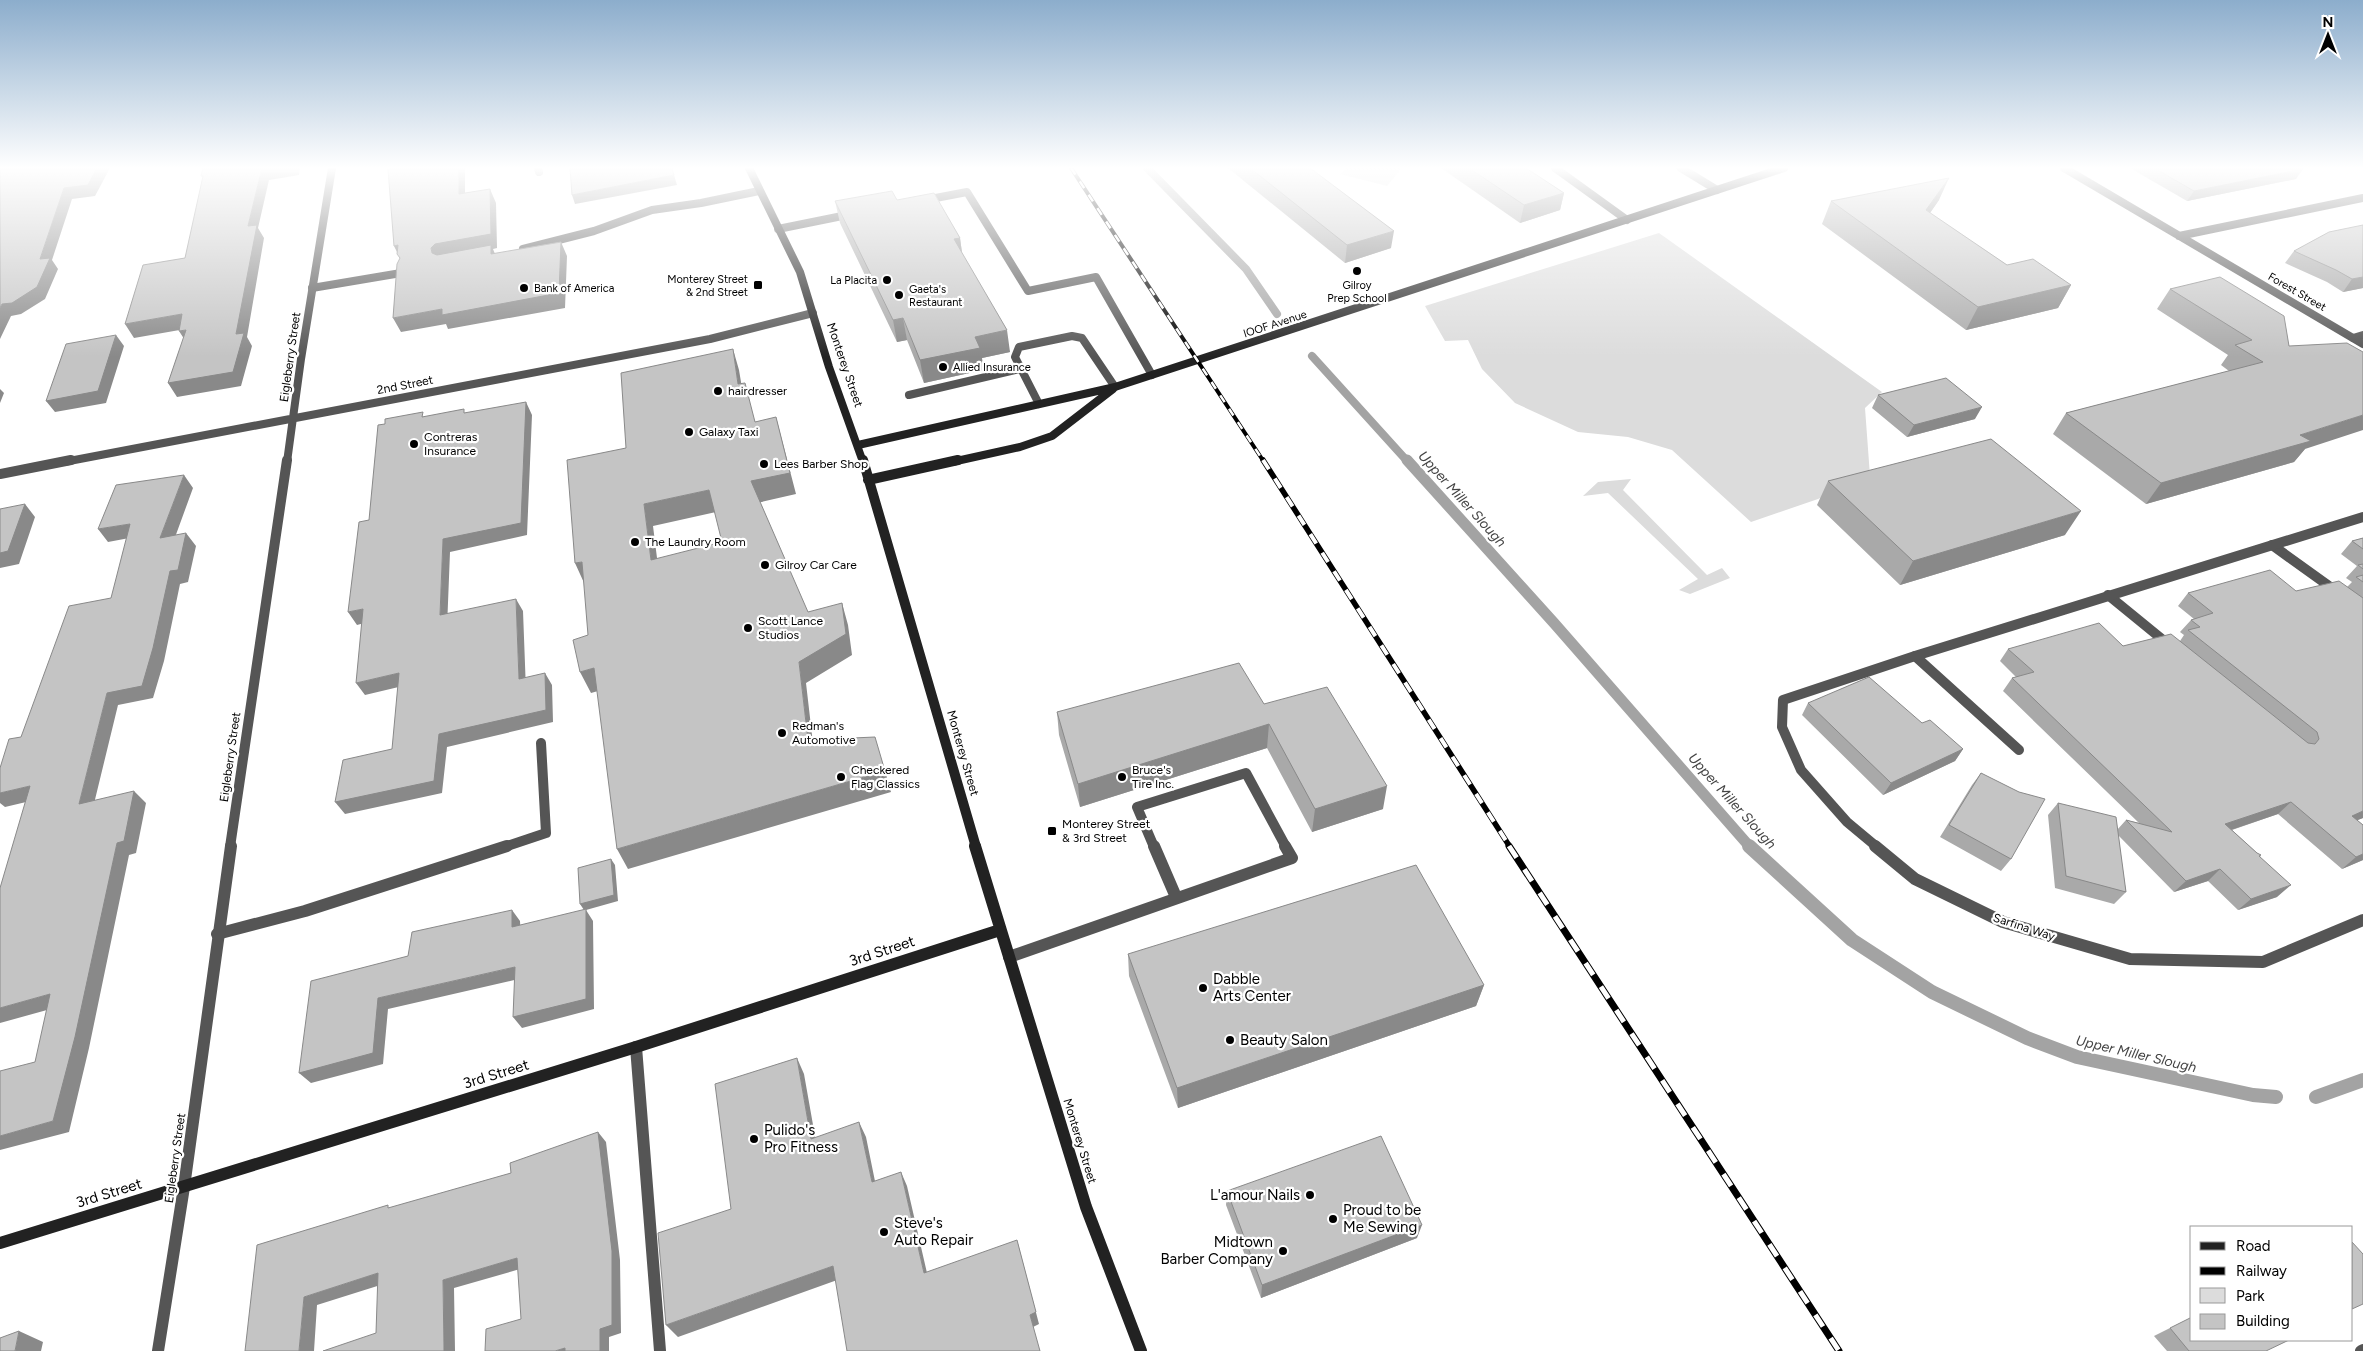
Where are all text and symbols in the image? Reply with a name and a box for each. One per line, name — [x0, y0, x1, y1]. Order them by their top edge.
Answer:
north arrow — [2303, 10, 2353, 60]
text: N — [2323, 14, 2333, 31]
marker: Gilroy Prep School — [1351, 265, 1363, 277]
street label: Forest Street — [2266, 270, 2328, 314]
place label: Monterey Street & 2nd Street — [667, 273, 748, 299]
place label: La Placita — [830, 274, 877, 287]
marker: La Placita — [881, 274, 893, 286]
marker: Monterey Street & 2nd Street — [752, 279, 764, 291]
place label: Gilroy Prep School — [1327, 279, 1387, 305]
marker: Bank of America — [518, 282, 530, 294]
place label: Bank of America — [534, 282, 614, 295]
place label: Gaeta's Restaurant — [909, 283, 963, 309]
marker: Gaeta's Restaurant — [893, 289, 905, 301]
street label: IOOF Avenue — [1242, 308, 1308, 340]
street label: Eigleberry Street — [277, 311, 303, 403]
street label: Monterey Street — [824, 321, 866, 409]
marker: Allied Insurance — [937, 361, 949, 373]
place label: Allied Insurance — [953, 361, 1031, 374]
street label: 2nd Street — [376, 373, 435, 397]
place label: hairdresser — [728, 384, 787, 398]
marker: hairdresser — [712, 385, 724, 397]
place label: Galaxy Taxi — [699, 425, 758, 439]
marker: Galaxy Taxi — [683, 426, 695, 438]
place label: Contreras Insurance — [424, 430, 478, 458]
marker: Contreras Insurance — [408, 438, 420, 450]
water label: Upper Miller Slough — [1414, 448, 1510, 551]
place label: Lees Barber Shop — [774, 457, 868, 471]
marker: Lees Barber Shop — [758, 458, 770, 470]
place label: The Laundry Room — [645, 535, 746, 549]
marker: The Laundry Room — [629, 536, 641, 548]
place label: Gilroy Car Care — [775, 558, 857, 572]
marker: Gilroy Car Care — [759, 559, 771, 571]
place label: Scott Lance Studios — [758, 614, 823, 642]
marker: Scott Lance Studios — [742, 622, 754, 634]
street label: Monterey Street — [944, 709, 982, 798]
street label: Eigleberry Street — [217, 711, 243, 803]
place label: Redman's Automotive — [792, 719, 856, 747]
marker: Redman's Automotive — [776, 727, 788, 739]
water label: Upper Miller Slough — [1684, 750, 1780, 853]
place label: Checkered Flag Classics — [851, 763, 920, 791]
place label: Bruce's Tire Inc. — [1132, 763, 1174, 791]
marker: Checkered Flag Classics — [835, 771, 847, 783]
marker: Bruce's Tire Inc. — [1116, 771, 1128, 783]
place label: Monterey Street & 3rd Street — [1062, 817, 1151, 845]
marker: Monterey Street & 3rd Street — [1046, 825, 1058, 837]
street label: Sarfina Way — [1991, 910, 2057, 944]
street label: 3rd Street — [847, 932, 917, 970]
place label: Dabble Arts Center — [1213, 970, 1291, 1005]
marker: Dabble Arts Center — [1197, 982, 1209, 994]
place label: Beauty Salon — [1240, 1031, 1328, 1049]
water label: Upper Miller Slough — [2074, 1032, 2198, 1076]
marker: Beauty Salon — [1224, 1034, 1236, 1046]
street label: 3rd Street — [461, 1055, 531, 1093]
street label: Monterey Street — [1060, 1097, 1100, 1186]
street label: Eigleberry Street — [162, 1112, 188, 1204]
place label: Pulido's Pro Fitness — [764, 1121, 838, 1156]
marker: Pulido's Pro Fitness — [748, 1133, 760, 1145]
street label: 3rd Street — [74, 1174, 144, 1212]
place label: L'amour Nails — [1210, 1186, 1300, 1204]
marker: L'amour Nails — [1304, 1189, 1316, 1201]
place label: Proud to be Me Sewing — [1343, 1201, 1421, 1236]
marker: Proud to be Me Sewing — [1327, 1213, 1339, 1225]
place label: Steve's Auto Repair — [894, 1214, 973, 1249]
marker: Steve's Auto Repair — [878, 1226, 890, 1238]
legend — [2190, 1226, 2353, 1341]
place label: Midtown Barber Company — [1160, 1233, 1273, 1268]
text: Road — [2236, 1237, 2271, 1255]
marker: Midtown Barber Company — [1277, 1245, 1289, 1257]
text: Railway — [2236, 1262, 2287, 1280]
text: Park — [2236, 1287, 2265, 1305]
text: Building — [2236, 1312, 2290, 1330]

